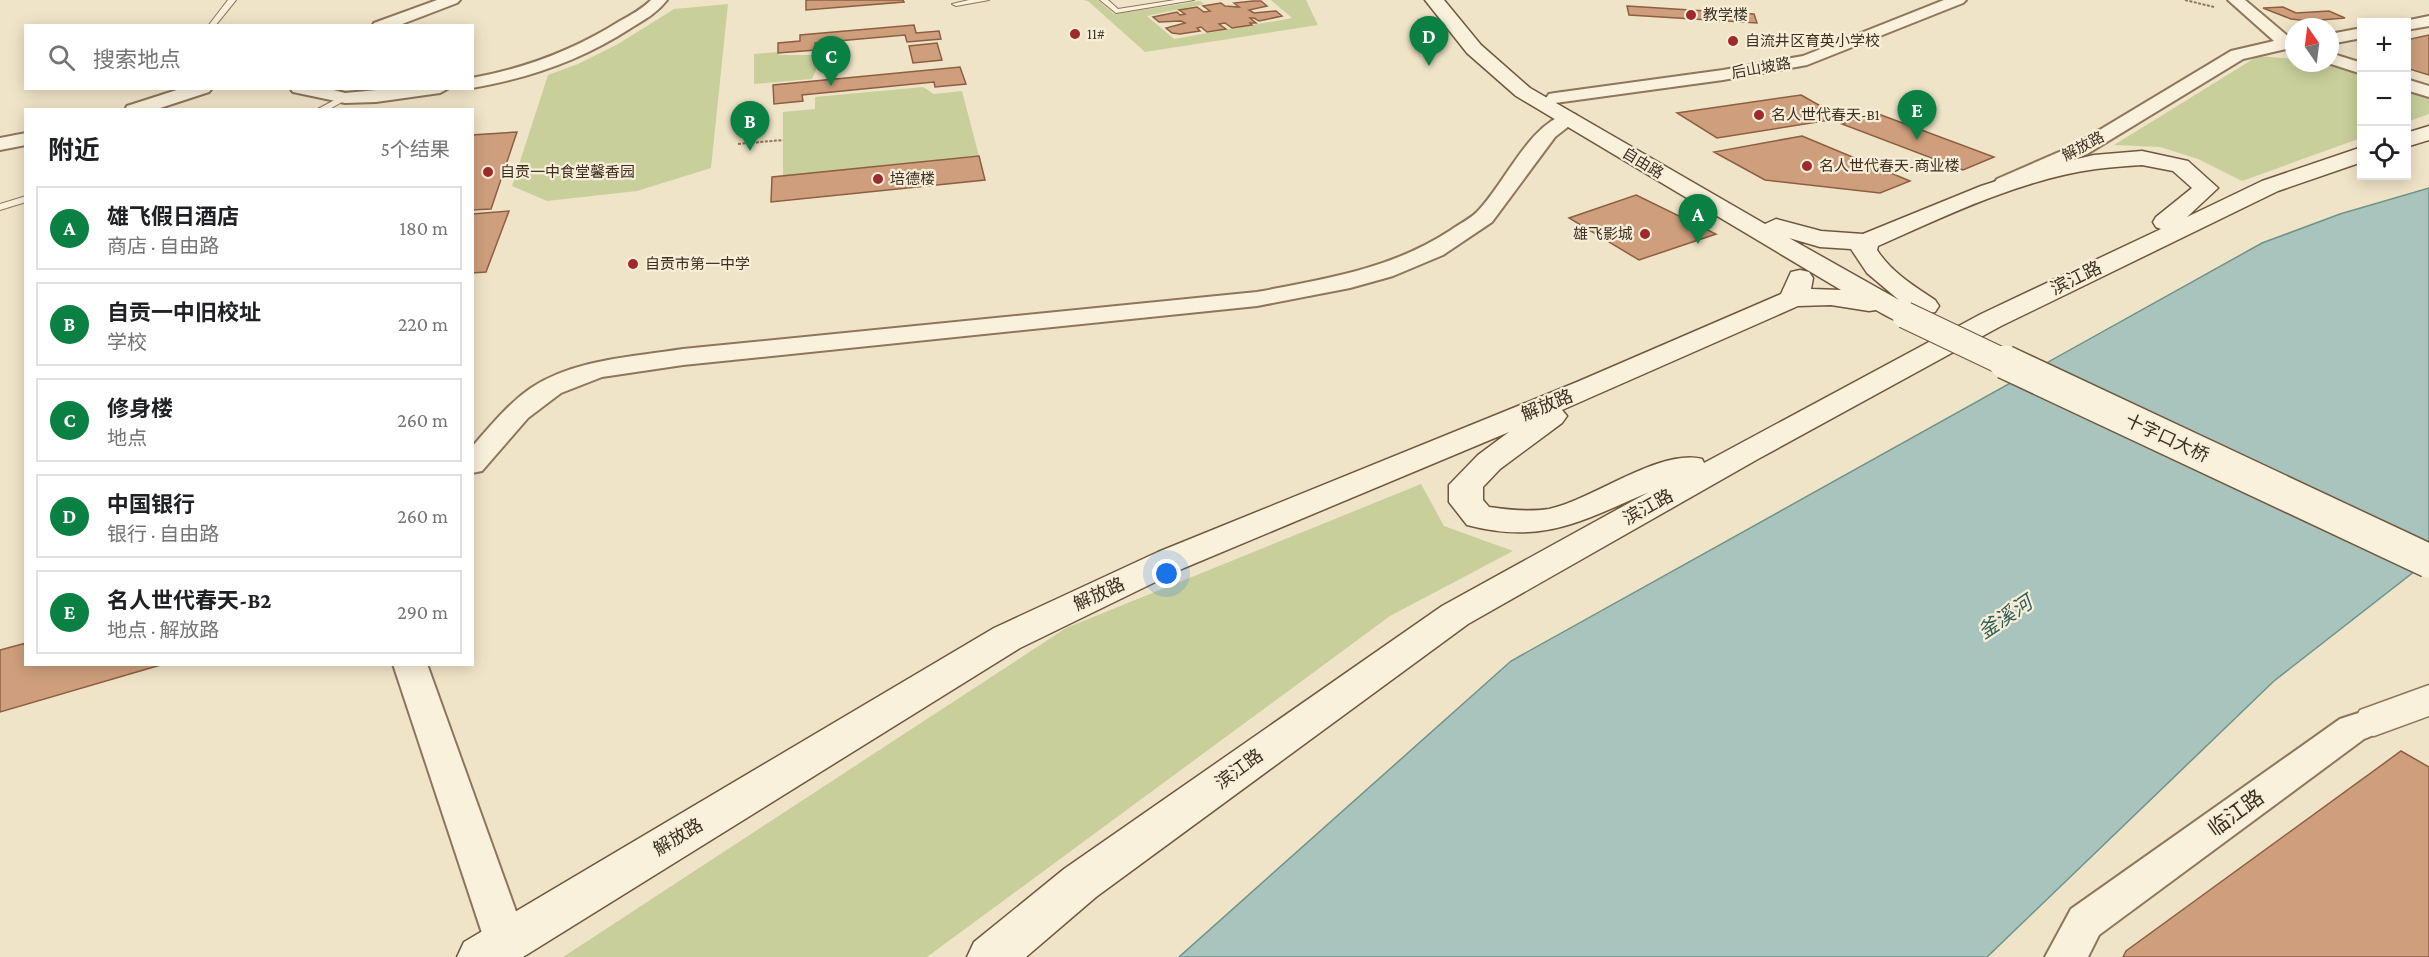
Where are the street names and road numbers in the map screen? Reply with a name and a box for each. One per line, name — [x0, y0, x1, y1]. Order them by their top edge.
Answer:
street label: 后山坡路 — [1730, 55, 1792, 81]
street label: 解放路 — [2059, 128, 2107, 164]
street label: 自由路 — [1620, 145, 1666, 181]
street label: 滨江路 — [2047, 257, 2105, 299]
street label: 解放路 — [1518, 386, 1576, 424]
street label: 十字口大桥 — [2122, 410, 2212, 466]
street label: 滨江路 — [1620, 485, 1676, 529]
street label: 解放路 — [1070, 574, 1128, 614]
street label: 滨江路 — [1211, 745, 1267, 793]
street label: 临江路 — [2203, 785, 2269, 841]
street label: 解放路 — [650, 815, 706, 859]

